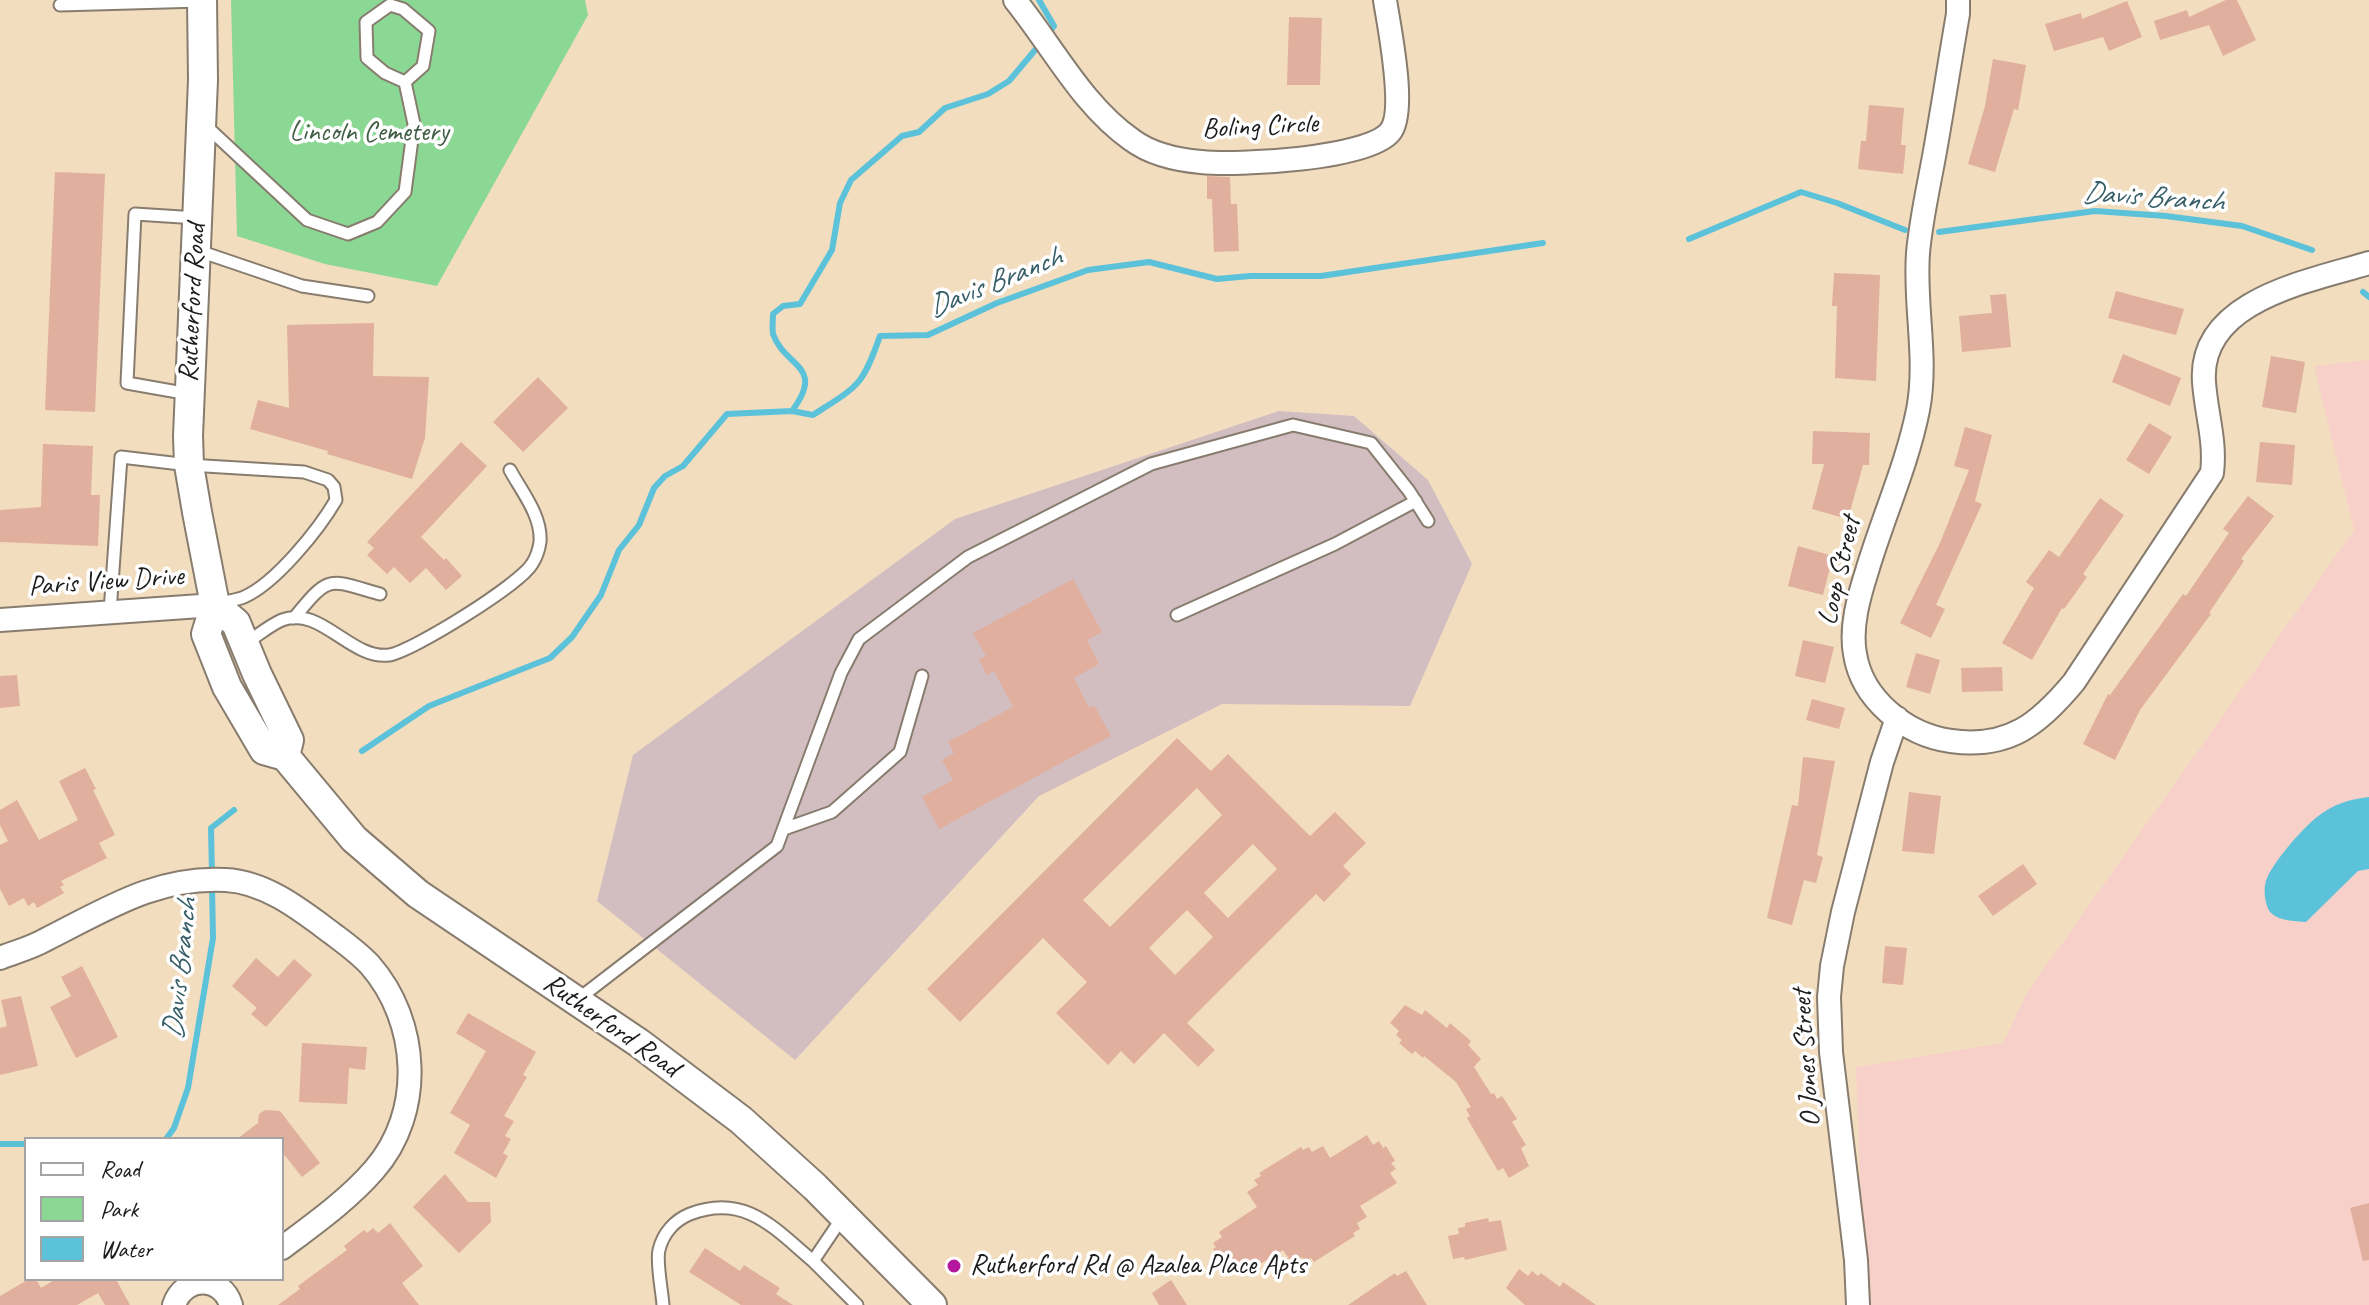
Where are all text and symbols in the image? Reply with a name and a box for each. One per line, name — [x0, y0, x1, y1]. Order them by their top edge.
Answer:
street label: Boling Circle — [1201, 107, 1319, 147]
park label: Lincoln Cemetery — [290, 116, 448, 150]
water label: Davis Branch — [2081, 175, 2225, 221]
street label: Rutherford Road — [172, 223, 214, 383]
water label: Davis Branch — [923, 240, 1067, 326]
street label: Loop Street — [1811, 514, 1869, 628]
street label: Paris View Drive — [27, 560, 185, 604]
water label: Davis Branch — [156, 897, 206, 1041]
street label: Rutherford Road — [536, 967, 686, 1085]
street label: O Jones Street — [1785, 988, 1829, 1128]
legend — [24, 1137, 284, 1281]
text: Road — [100, 1154, 140, 1184]
text: Park — [100, 1194, 138, 1224]
text: Water — [100, 1234, 152, 1264]
place label: Rutherford Rd @ Azalea Place Apts — [970, 1249, 1306, 1283]
marker: Rutherford Rd @ Azalea Place Apts — [945, 1257, 963, 1275]

